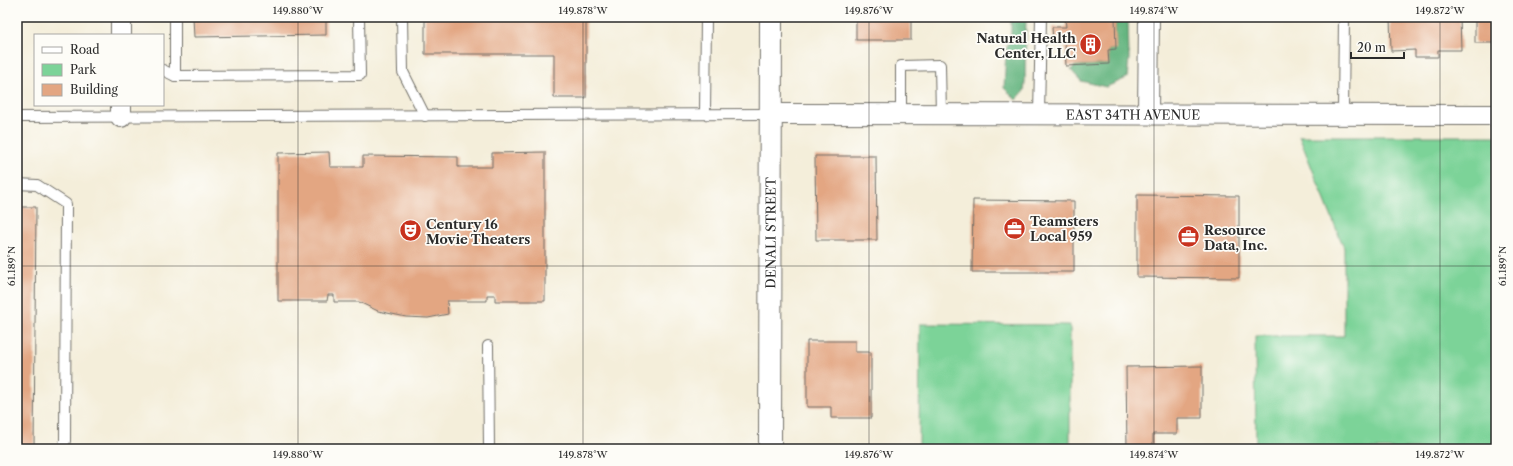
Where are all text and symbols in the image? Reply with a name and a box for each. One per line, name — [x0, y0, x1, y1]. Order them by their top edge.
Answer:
text: 149.880°W — [273, 4, 324, 17]
text: 149.878°W — [558, 4, 609, 17]
text: 149.876°W — [845, 4, 894, 17]
text: 149.874°W — [1130, 4, 1179, 17]
text: 149.872°W — [1416, 4, 1465, 17]
place label: Natural Health Center, LLC — [976, 30, 1076, 61]
building icon: Natural Health Center, LLC — [1078, 32, 1104, 58]
legend — [34, 34, 164, 106]
scale bar — [1351, 34, 1404, 60]
text: 20 m — [1357, 40, 1386, 55]
text: Road — [70, 42, 100, 57]
text: Park — [70, 62, 97, 77]
text: Building — [70, 82, 118, 97]
street label: EAST 34TH AVENUE — [1066, 106, 1200, 123]
street label: DENALI STREET — [762, 177, 779, 289]
place label: Teamsters Local 959 — [1030, 213, 1098, 244]
office icon: Teamsters Local 959 — [1002, 215, 1028, 241]
place label: Century 16 Movie Theaters — [426, 216, 530, 247]
theatre icon: Century 16 Movie Theaters — [398, 218, 424, 244]
place label: Resource Data, Inc. — [1204, 222, 1267, 253]
office icon: Resource Data, Inc. — [1175, 224, 1201, 250]
text: 61.189°N — [5, 246, 18, 286]
text: 61.189°N — [1496, 246, 1509, 286]
text: 149.880°W — [273, 448, 324, 461]
text: 149.878°W — [558, 448, 609, 461]
text: 149.876°W — [845, 448, 894, 461]
text: 149.874°W — [1130, 448, 1179, 461]
text: 149.872°W — [1416, 448, 1465, 461]

